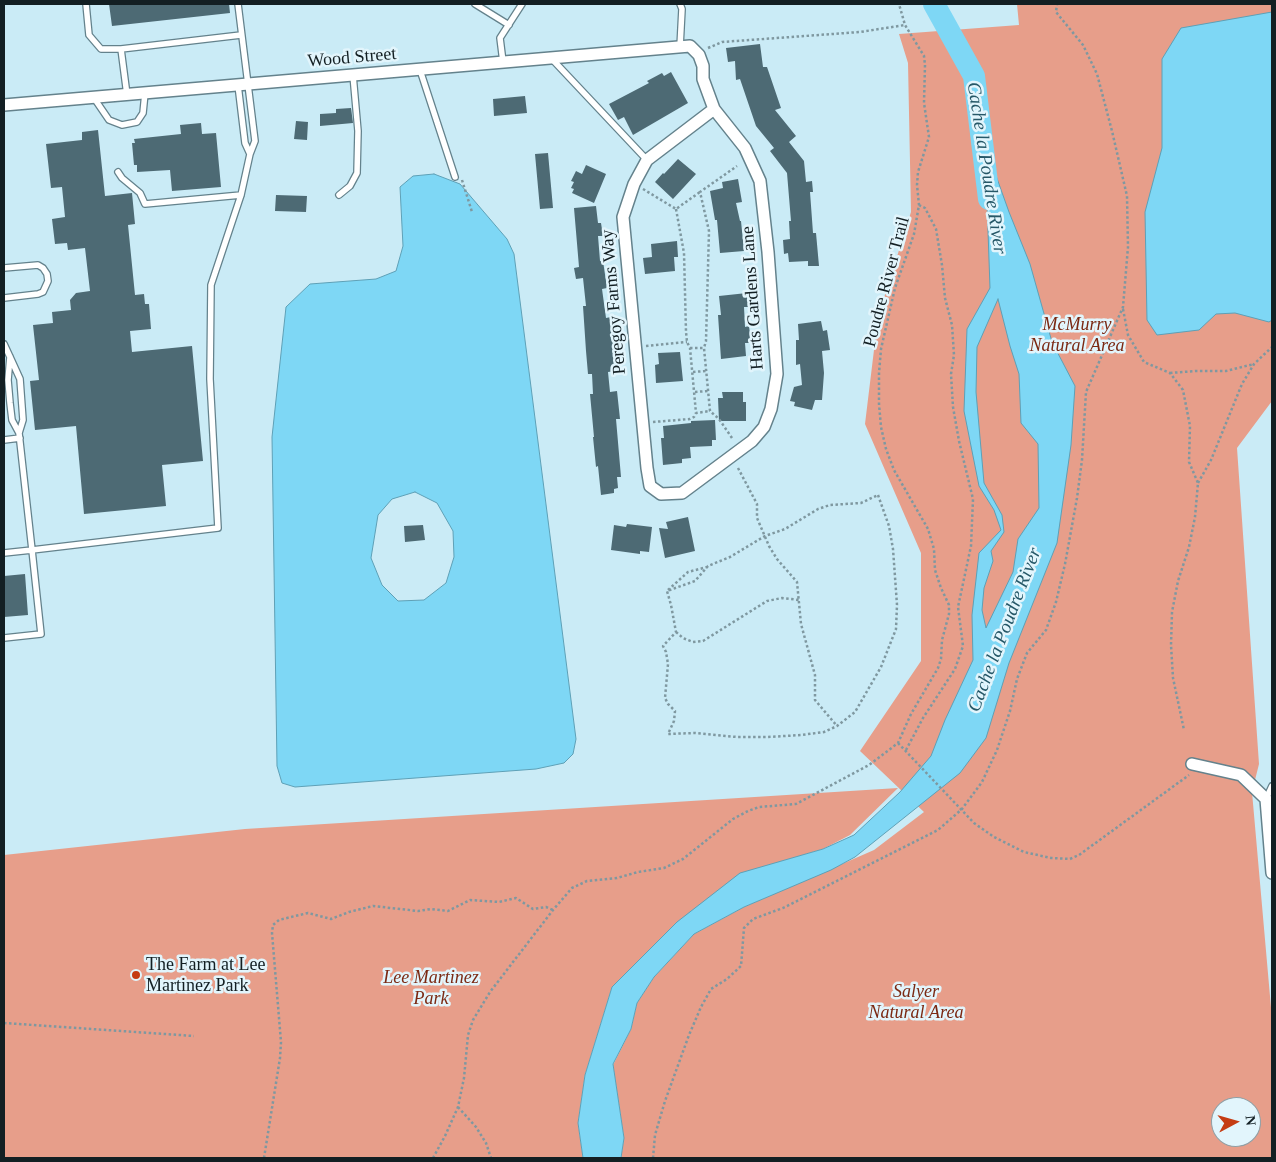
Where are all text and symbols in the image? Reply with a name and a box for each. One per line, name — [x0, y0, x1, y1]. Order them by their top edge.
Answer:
street label: Wood Street — [307, 43, 397, 73]
water label: Cache la Poudre River — [961, 80, 1011, 256]
street label: Poudre River Trail — [859, 214, 915, 350]
street label: Harts Gardens Lane — [737, 225, 769, 371]
street label: Peregoy Farms Way — [597, 229, 631, 375]
park label: McMurry Natural Area — [1030, 314, 1124, 356]
water label: Cache la Poudre River — [963, 545, 1047, 715]
place label: The Farm at Lee Martinez Park — [146, 954, 265, 996]
park label: Lee Martinez Park — [383, 967, 479, 1010]
marker: The Farm at Lee Martinez Park — [130, 969, 142, 981]
park label: Salyer Natural Area — [869, 981, 963, 1024]
north arrow — [1211, 1097, 1261, 1147]
text: N — [1242, 1115, 1258, 1126]

